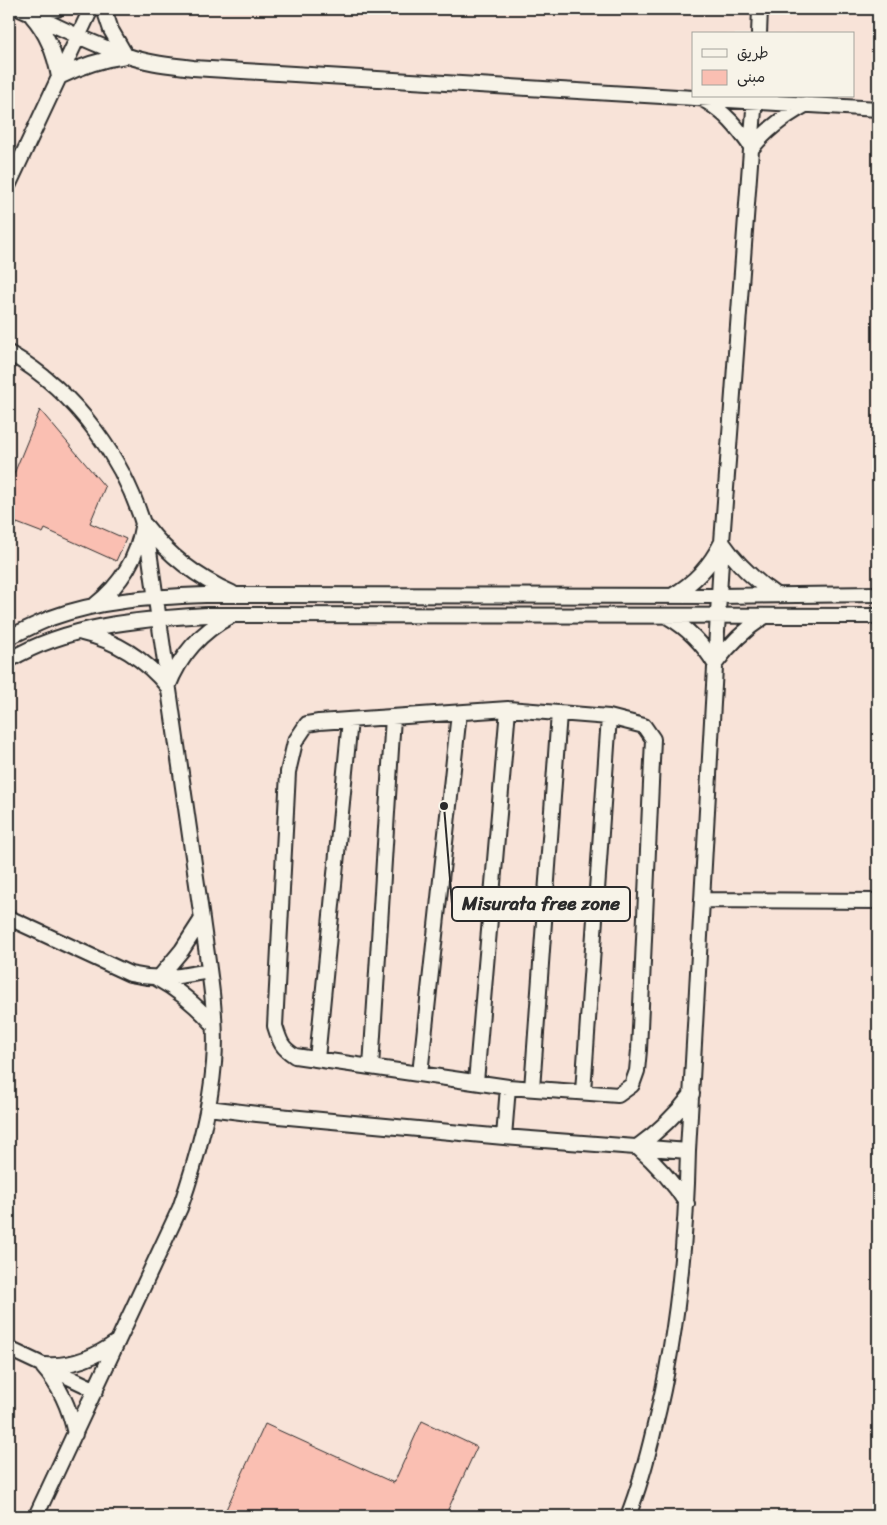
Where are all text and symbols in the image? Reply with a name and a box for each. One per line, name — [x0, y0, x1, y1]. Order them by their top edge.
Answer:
legend — [692, 32, 854, 98]
text: طريق — [737, 40, 769, 66]
text: مبنى — [737, 64, 765, 90]
callout: Misurata free zone — [452, 887, 630, 921]
text: Misurata free zone — [461, 887, 620, 920]

